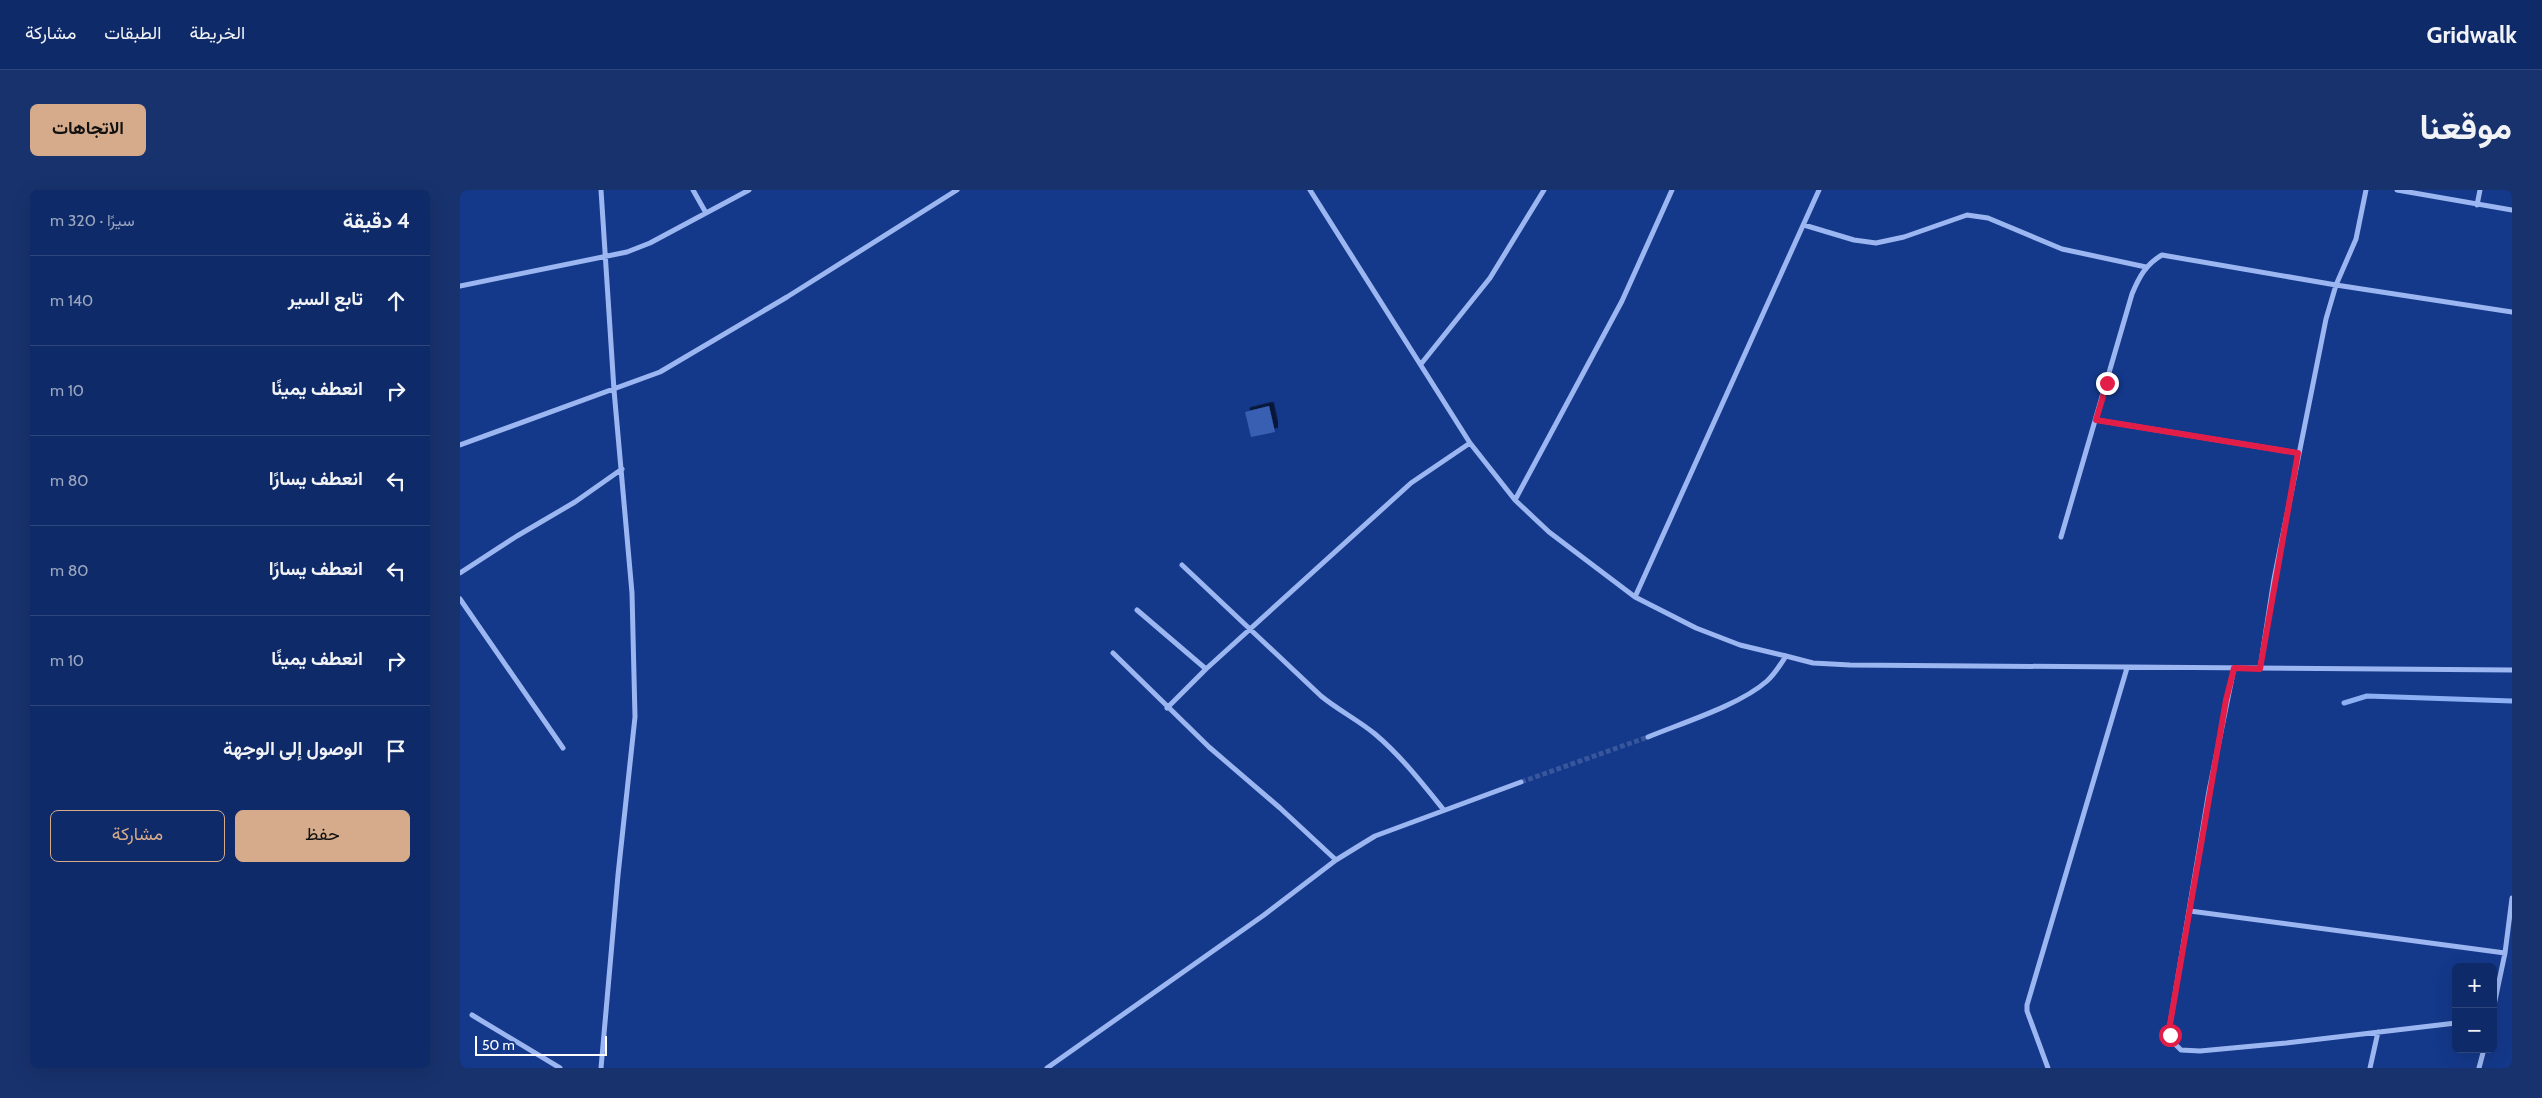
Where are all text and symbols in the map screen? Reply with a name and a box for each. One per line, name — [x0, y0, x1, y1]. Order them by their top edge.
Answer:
text: Gridwalk — [2427, 20, 2517, 49]
text: مشاركة — [25, 22, 76, 44]
text: الطبقات — [104, 22, 161, 44]
text: الخريطة — [189, 22, 245, 44]
button: الاتجاهات — [30, 104, 146, 156]
text: موقعنا — [2419, 105, 2512, 148]
text: 4 دقيقة — [343, 208, 410, 233]
text: سيرًا · 320 m — [50, 211, 135, 230]
text: تابع السير — [288, 287, 363, 310]
icon: ahead — [382, 287, 410, 315]
text: 140 m — [50, 291, 93, 310]
route end — [2096, 372, 2119, 395]
text: انعطف يمينًا — [271, 377, 363, 400]
icon: right — [382, 377, 410, 405]
text: 10 m — [50, 381, 84, 400]
text: انعطف يسارًا — [269, 467, 363, 490]
icon: left — [382, 467, 410, 495]
text: 80 m — [50, 471, 89, 490]
text: انعطف يسارًا — [269, 557, 363, 580]
icon: left — [382, 557, 410, 585]
text: 80 m — [50, 561, 89, 580]
text: انعطف يمينًا — [271, 647, 363, 670]
icon: right — [382, 647, 410, 675]
text: 10 m — [50, 651, 84, 670]
text: الوصول إلى الوجهة — [223, 737, 363, 760]
icon: arrive — [382, 737, 410, 765]
button: مشاركة — [50, 810, 225, 862]
button: حفظ — [235, 810, 410, 862]
map controls — [2452, 963, 2497, 1053]
button: + — [2452, 963, 2497, 1008]
button: − — [2452, 1008, 2497, 1053]
route start — [2159, 1024, 2182, 1047]
scale bar — [475, 1033, 608, 1056]
text: 50 m — [482, 1036, 515, 1054]

